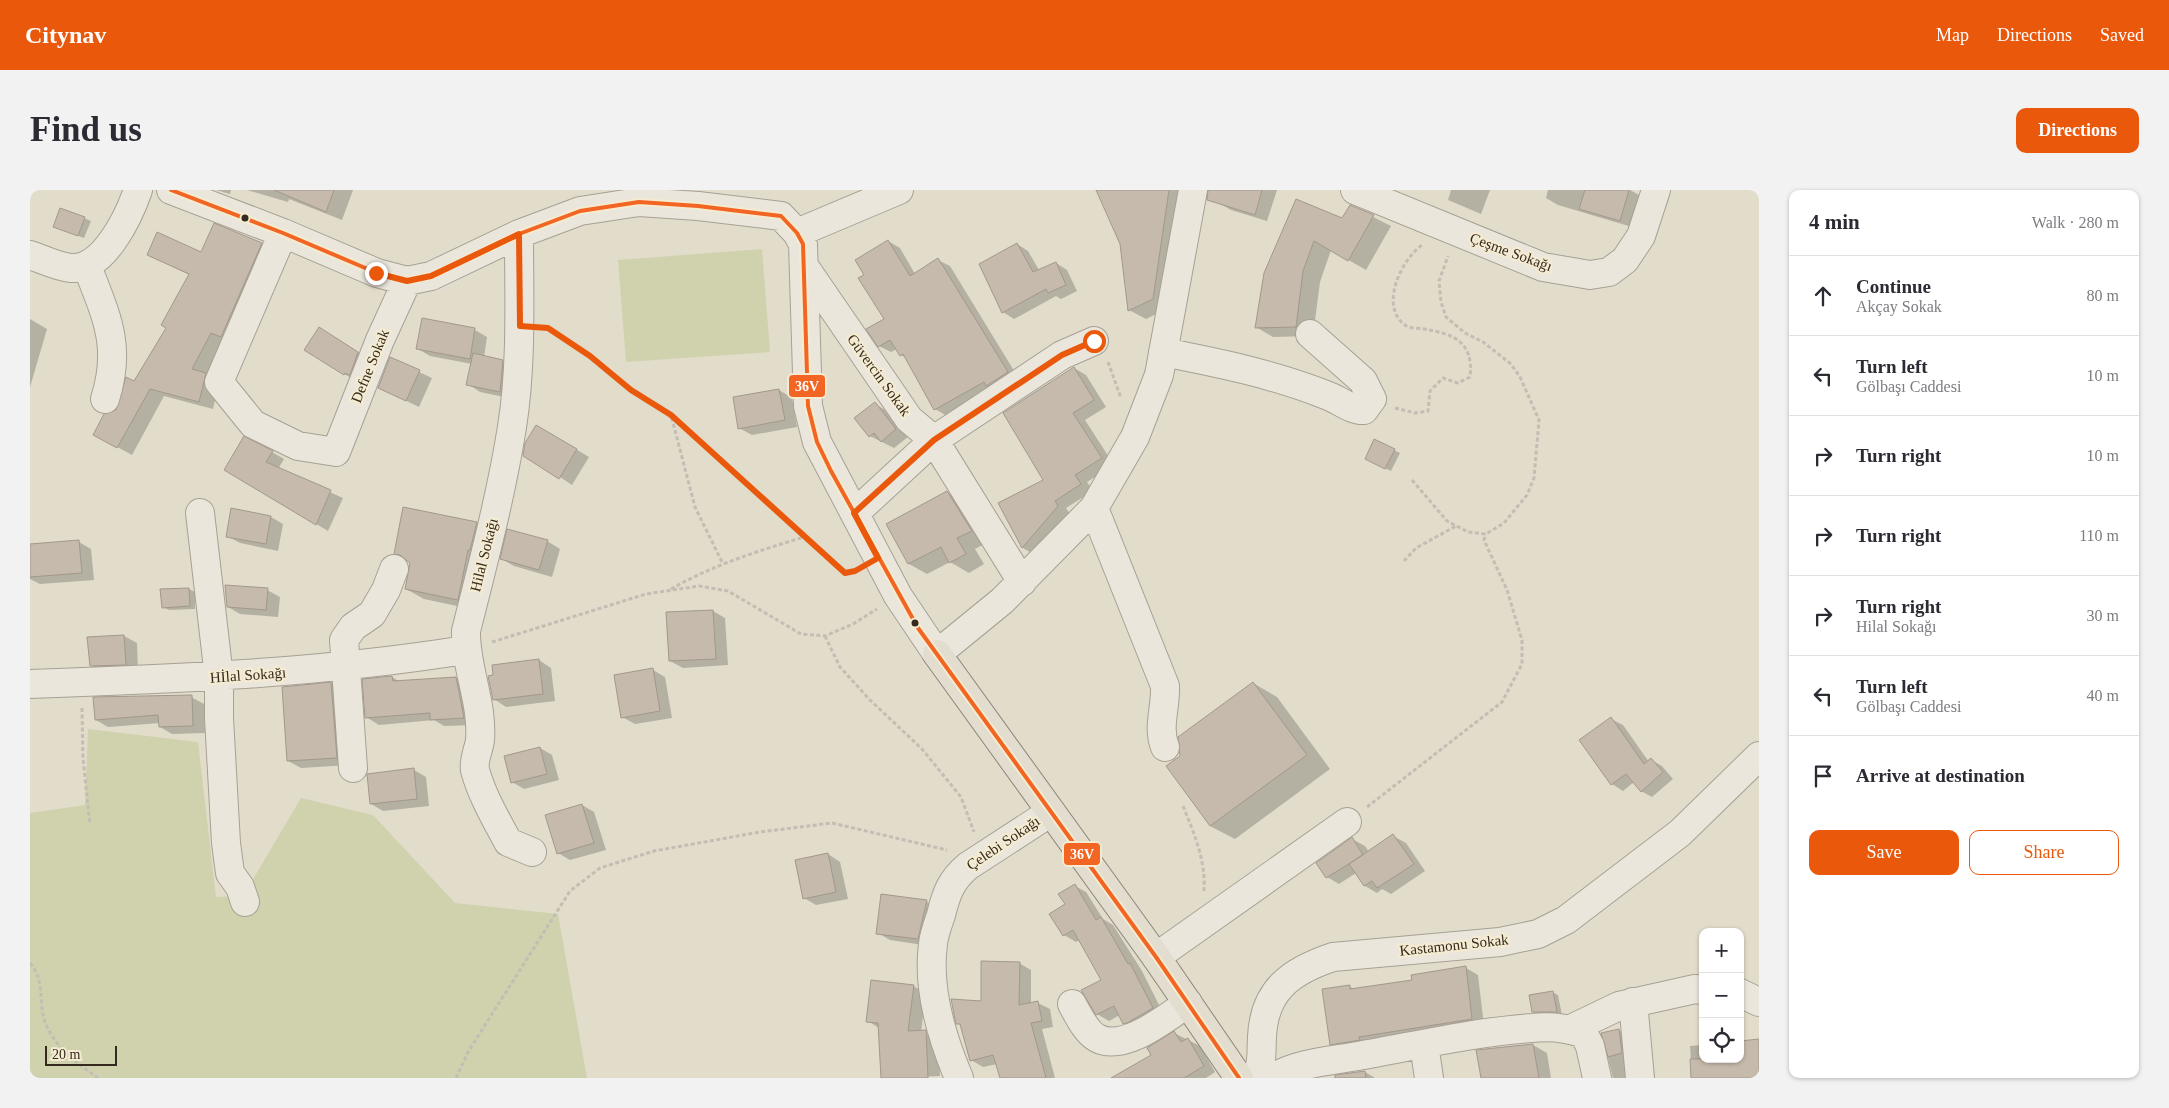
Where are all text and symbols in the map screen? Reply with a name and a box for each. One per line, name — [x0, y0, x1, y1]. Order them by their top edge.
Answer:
text: Citynav — [25, 22, 106, 48]
text: Map — [1936, 25, 1969, 45]
text: Directions — [1997, 25, 2072, 45]
text: Saved — [2100, 25, 2144, 45]
button: Directions — [2016, 108, 2139, 153]
text: Find us — [30, 110, 142, 149]
text: 4 min — [1809, 210, 1860, 234]
unlabelled marker — [240, 213, 250, 223]
text: Walk · 280 m — [2032, 214, 2119, 231]
street label: Çeşme Sokağı — [1468, 230, 1554, 274]
route end — [365, 262, 388, 285]
text: Continue — [1856, 276, 1931, 297]
icon: ahead — [1809, 282, 1837, 310]
text: 80 m — [2087, 287, 2119, 304]
text: Akçay Sokak — [1856, 298, 1942, 315]
street label: Defne Sokak — [348, 326, 392, 405]
route start — [1083, 330, 1106, 353]
street label: Güvercin Sokak — [844, 331, 914, 419]
text: Turn left — [1856, 356, 1928, 377]
icon: left — [1809, 362, 1837, 390]
text: 10 m — [2087, 367, 2119, 384]
line badge: 36V — [788, 374, 826, 398]
text: Gölbaşı Caddesi — [1856, 378, 1961, 395]
text: 36V — [795, 379, 819, 394]
icon: right — [1809, 442, 1837, 470]
text: Turn right — [1856, 445, 1941, 466]
text: 10 m — [2087, 447, 2119, 464]
street label: Hilal Sokağı — [467, 516, 501, 594]
icon: right — [1809, 522, 1837, 550]
text: Turn right — [1856, 525, 1941, 546]
text: 110 m — [2079, 527, 2119, 544]
text: Turn right — [1856, 596, 1941, 617]
icon: right — [1809, 602, 1837, 630]
text: 30 m — [2087, 607, 2119, 624]
unlabelled marker — [910, 618, 920, 628]
text: Hilal Sokağı — [1856, 618, 1936, 635]
street label: Hİlal Sokağı — [209, 664, 287, 686]
text: Turn left — [1856, 676, 1928, 697]
icon: left — [1809, 682, 1837, 710]
text: 40 m — [2087, 687, 2119, 704]
text: Gölbaşı Caddesi — [1856, 698, 1961, 715]
icon: arrive — [1809, 762, 1837, 790]
text: Arrive at destination — [1856, 765, 2025, 786]
street label: Çelebi Sokağı — [963, 813, 1043, 873]
button: Save — [1809, 830, 1959, 875]
button: Share — [1969, 830, 2119, 875]
line badge: 36V — [1063, 842, 1101, 866]
text: 36V — [1070, 847, 1094, 862]
map controls — [1699, 928, 1744, 1063]
button: + — [1699, 928, 1744, 973]
street label: Kastamonu Sokak — [1399, 931, 1510, 959]
button: − — [1699, 973, 1744, 1018]
button: locate — [1699, 1018, 1744, 1063]
scale bar — [45, 1043, 118, 1066]
text: 20 m — [52, 1047, 80, 1062]

